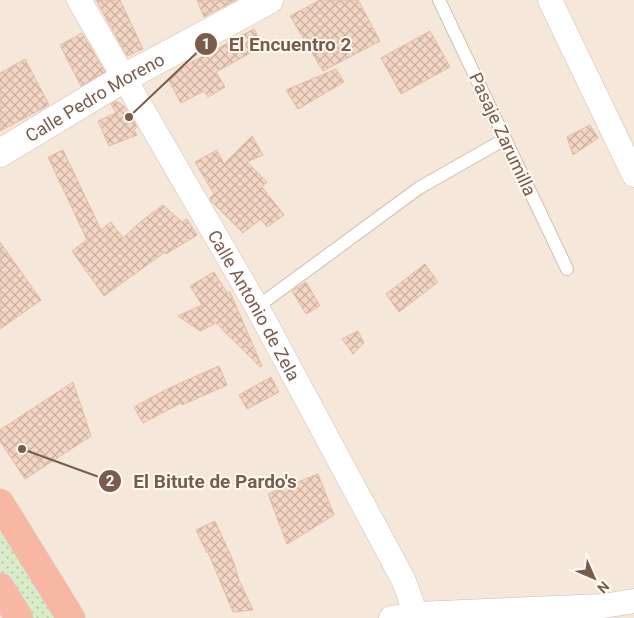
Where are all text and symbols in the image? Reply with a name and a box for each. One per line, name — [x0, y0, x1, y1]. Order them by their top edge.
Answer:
callout: El Encuentro 2 — [194, 27, 361, 61]
text: El Encuentro 2 — [229, 33, 351, 56]
text: 1 — [202, 35, 210, 53]
street label: Calle Pedro Moreno — [21, 48, 168, 146]
street label: Pasaje Zarumilla — [465, 69, 541, 199]
street label: Calle Antonio de Zela — [204, 226, 305, 384]
callout: El Bitute de Pardo's — [98, 464, 306, 498]
text: El Bitute de Pardo's — [133, 470, 297, 493]
text: 2 — [106, 472, 115, 490]
north arrow — [569, 553, 619, 603]
text: N — [594, 578, 612, 596]

